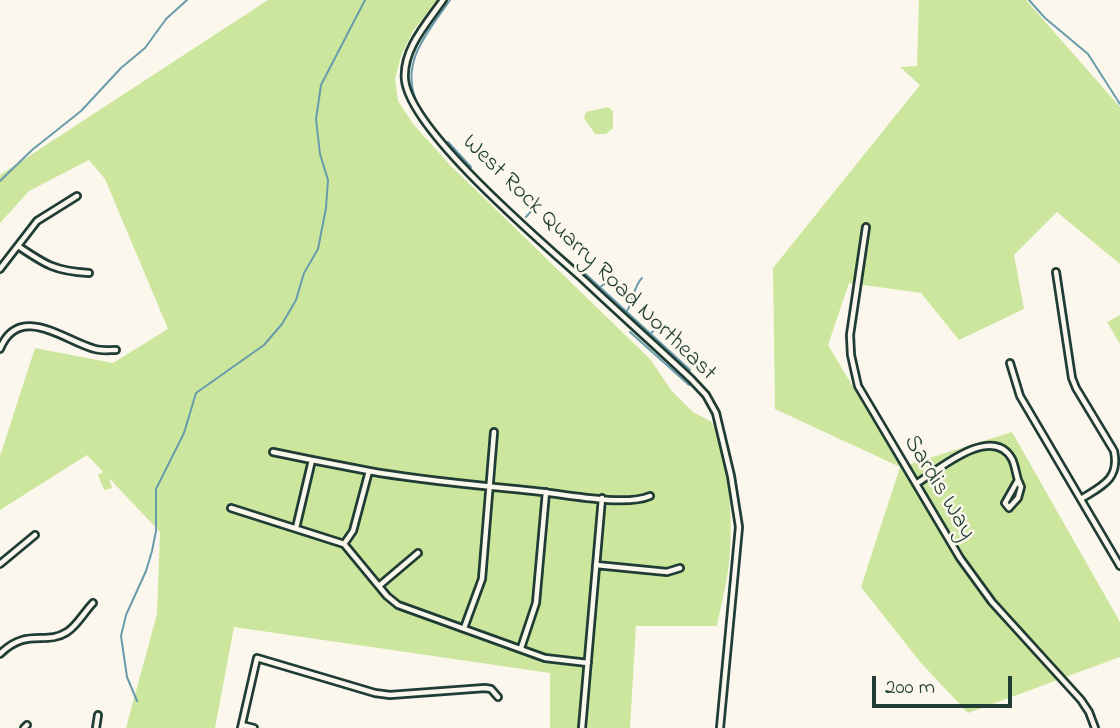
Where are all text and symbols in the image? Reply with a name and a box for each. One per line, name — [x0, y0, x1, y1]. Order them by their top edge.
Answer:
street label: West Rock Quarry Road Northeast — [455, 130, 721, 388]
street label: Sardis Way — [896, 431, 980, 545]
scale bar — [875, 662, 1015, 706]
text: 200 m — [885, 673, 935, 703]

